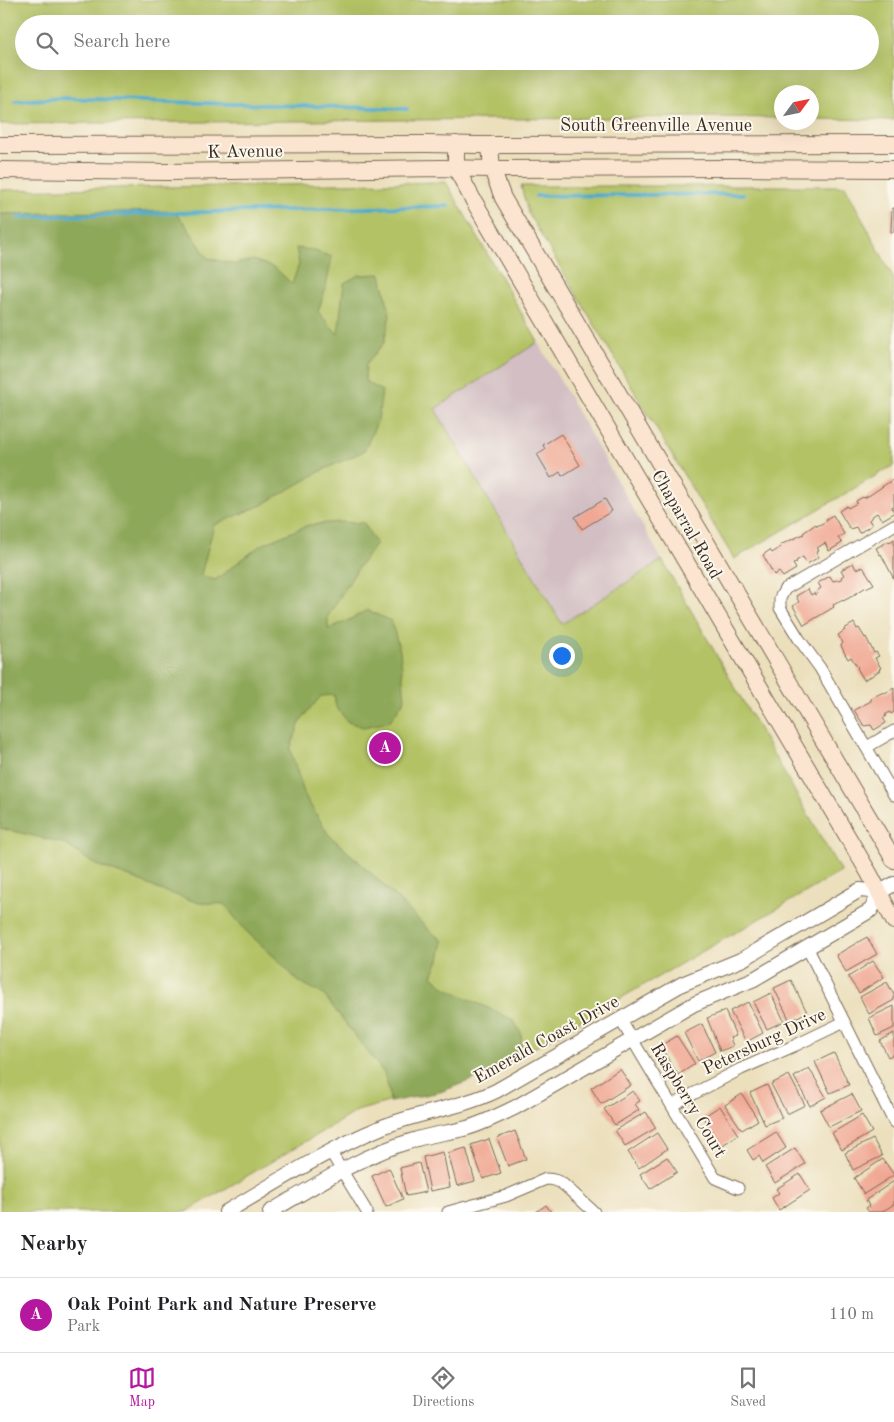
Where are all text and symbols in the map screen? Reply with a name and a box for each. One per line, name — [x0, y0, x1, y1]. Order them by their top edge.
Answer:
search box — [15, 15, 879, 70]
icon: search — [33, 29, 61, 57]
text: Search here — [73, 33, 170, 52]
north arrow — [774, 85, 819, 130]
street label: South Greenville Avenue — [560, 117, 752, 135]
street label: K Avenue — [207, 142, 283, 162]
street label: Chaparral Road — [648, 467, 725, 582]
your location — [549, 643, 575, 669]
pin: A — [369, 729, 401, 767]
street label: Emerald Coast Drive — [471, 993, 622, 1087]
street label: Petersburg Drive — [700, 1006, 829, 1078]
street label: Raspberry Court — [647, 1040, 729, 1161]
text: Nearby — [20, 1234, 88, 1255]
text: Oak Point Park and Nature Preserve — [67, 1296, 377, 1315]
text: A — [30, 1307, 42, 1323]
text: 110 m — [829, 1307, 874, 1323]
text: Park — [67, 1319, 100, 1335]
tab: Map — [128, 1364, 156, 1411]
tab: Directions — [412, 1364, 474, 1411]
tab: Saved — [730, 1364, 766, 1411]

